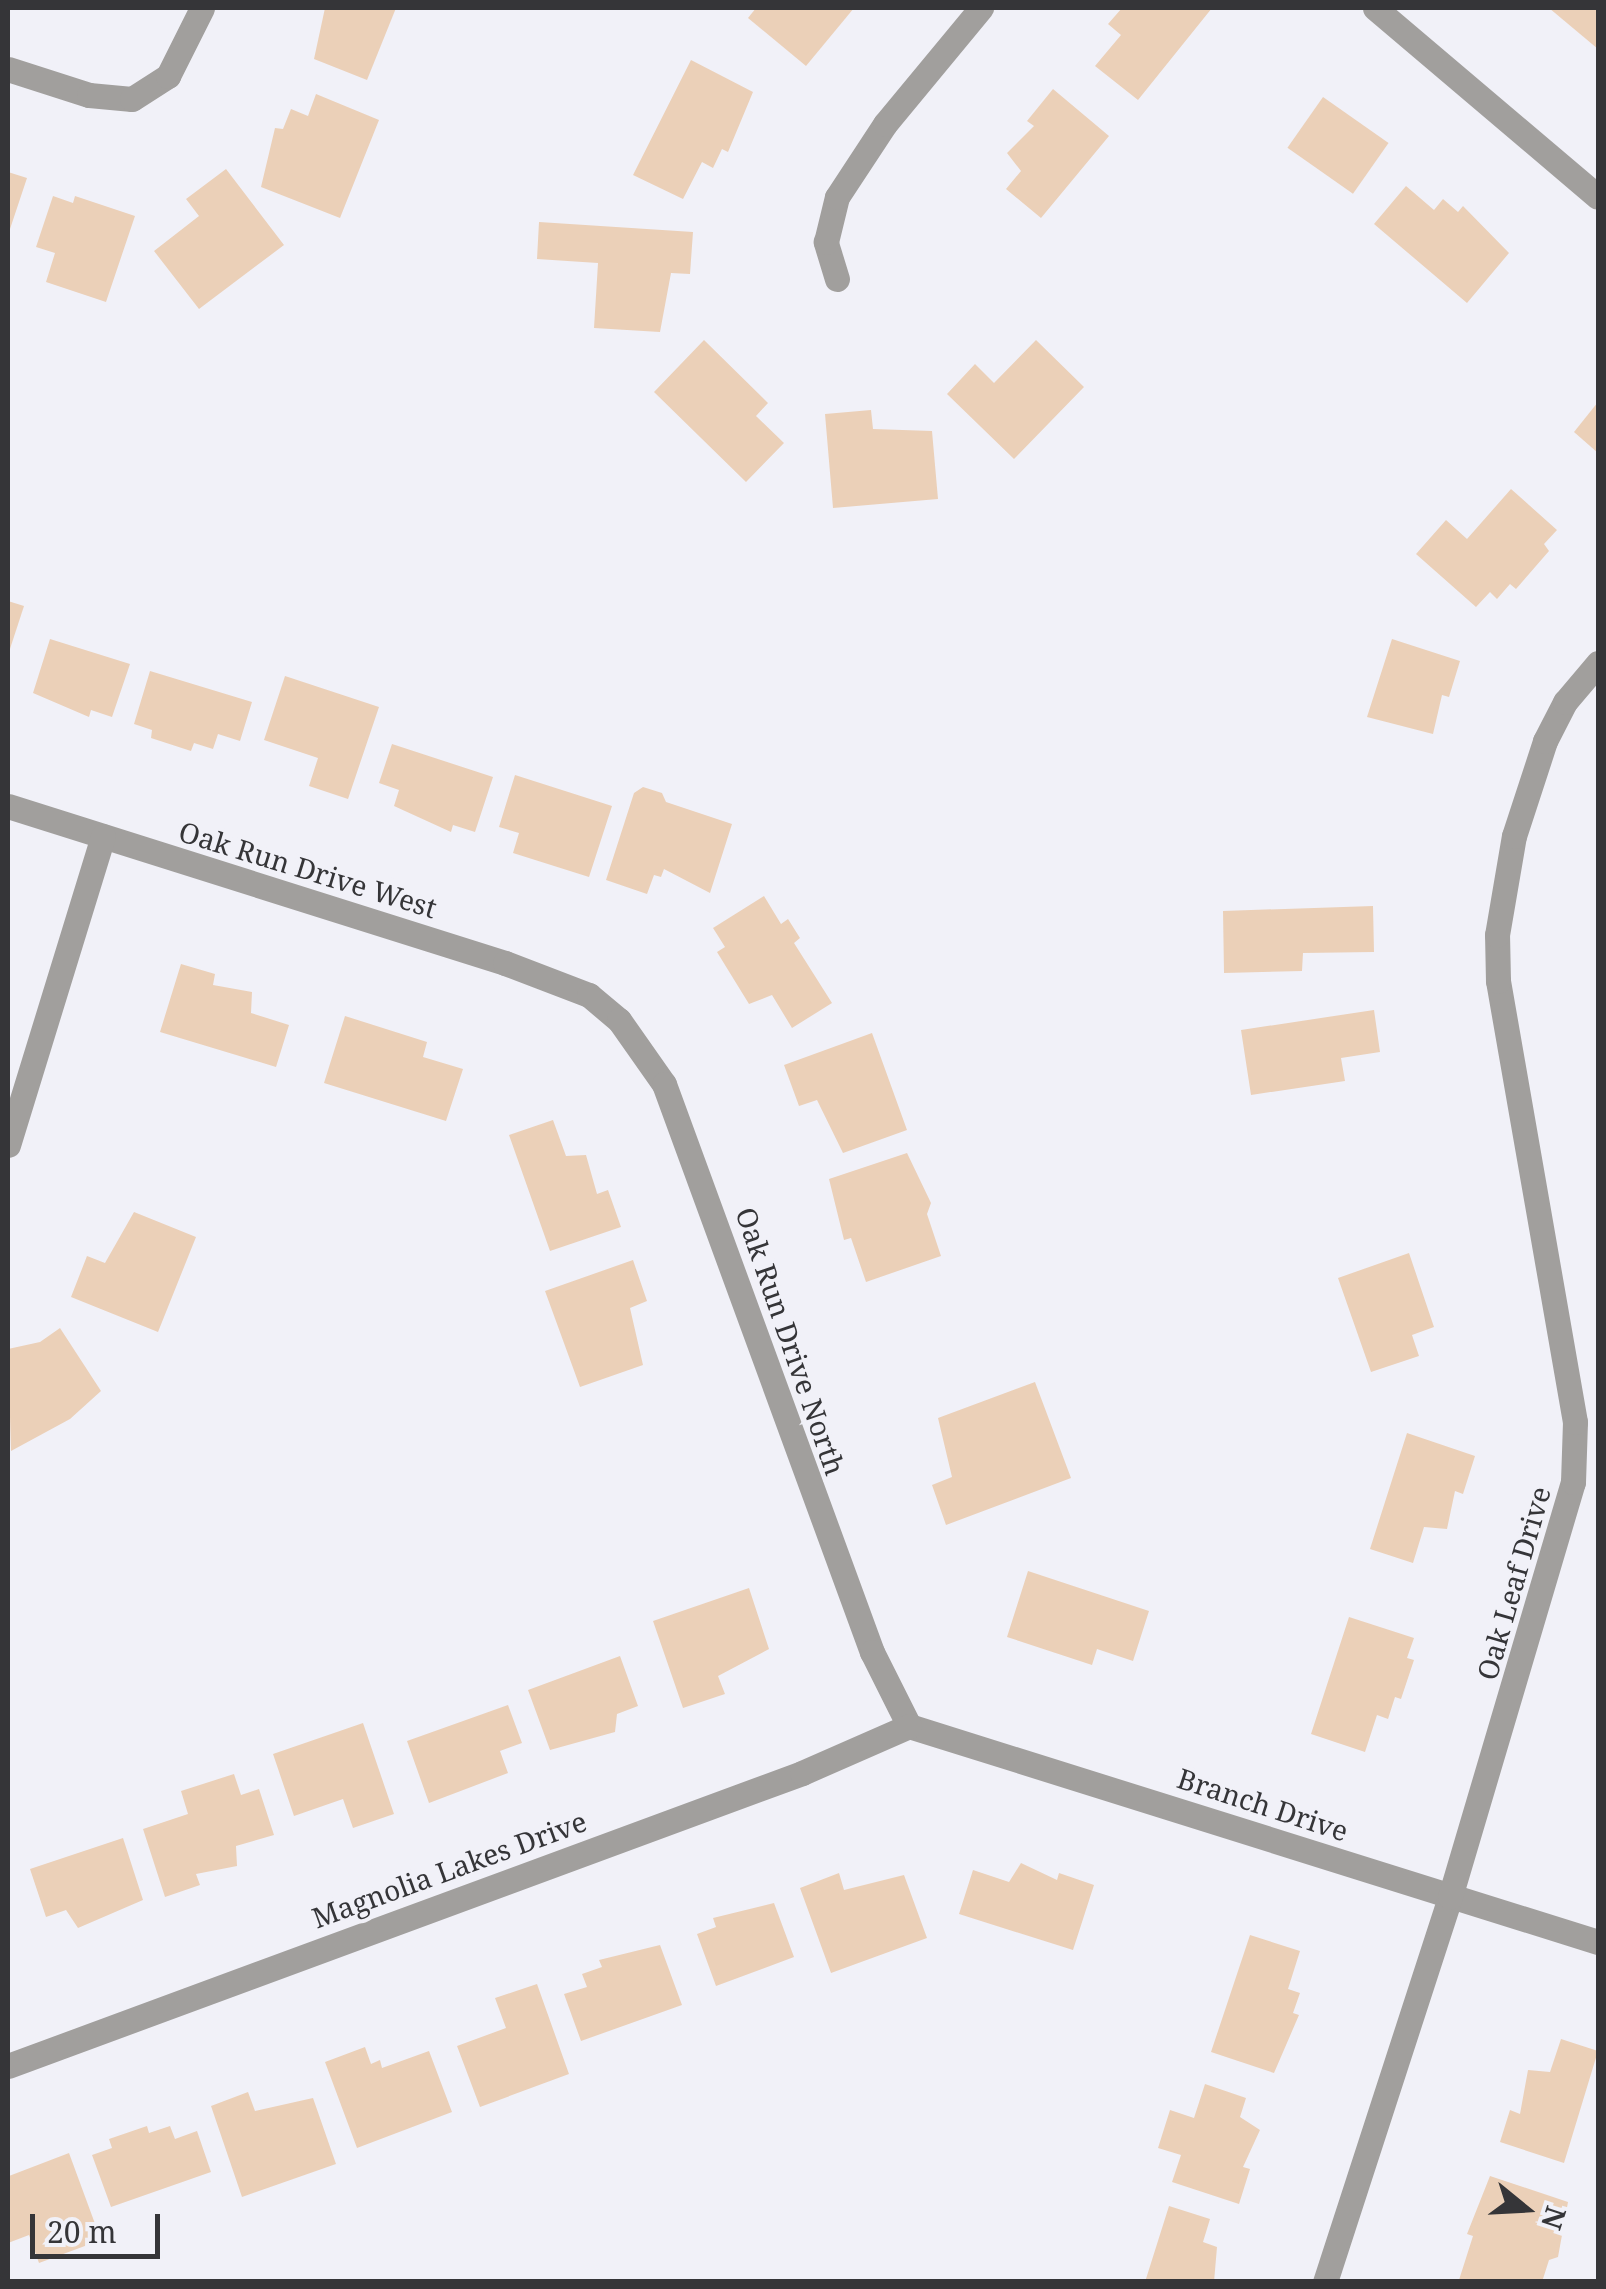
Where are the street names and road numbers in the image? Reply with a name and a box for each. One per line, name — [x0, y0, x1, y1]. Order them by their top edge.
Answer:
street label: Oak Run Drive West — [175, 814, 441, 924]
street label: Oak Run Drive North — [729, 1203, 853, 1479]
street label: Oak Leaf Drive — [1469, 1482, 1557, 1684]
street label: Branch Drive — [1173, 1761, 1353, 1847]
street label: Magnolia Lakes Drive — [307, 1804, 591, 1934]

